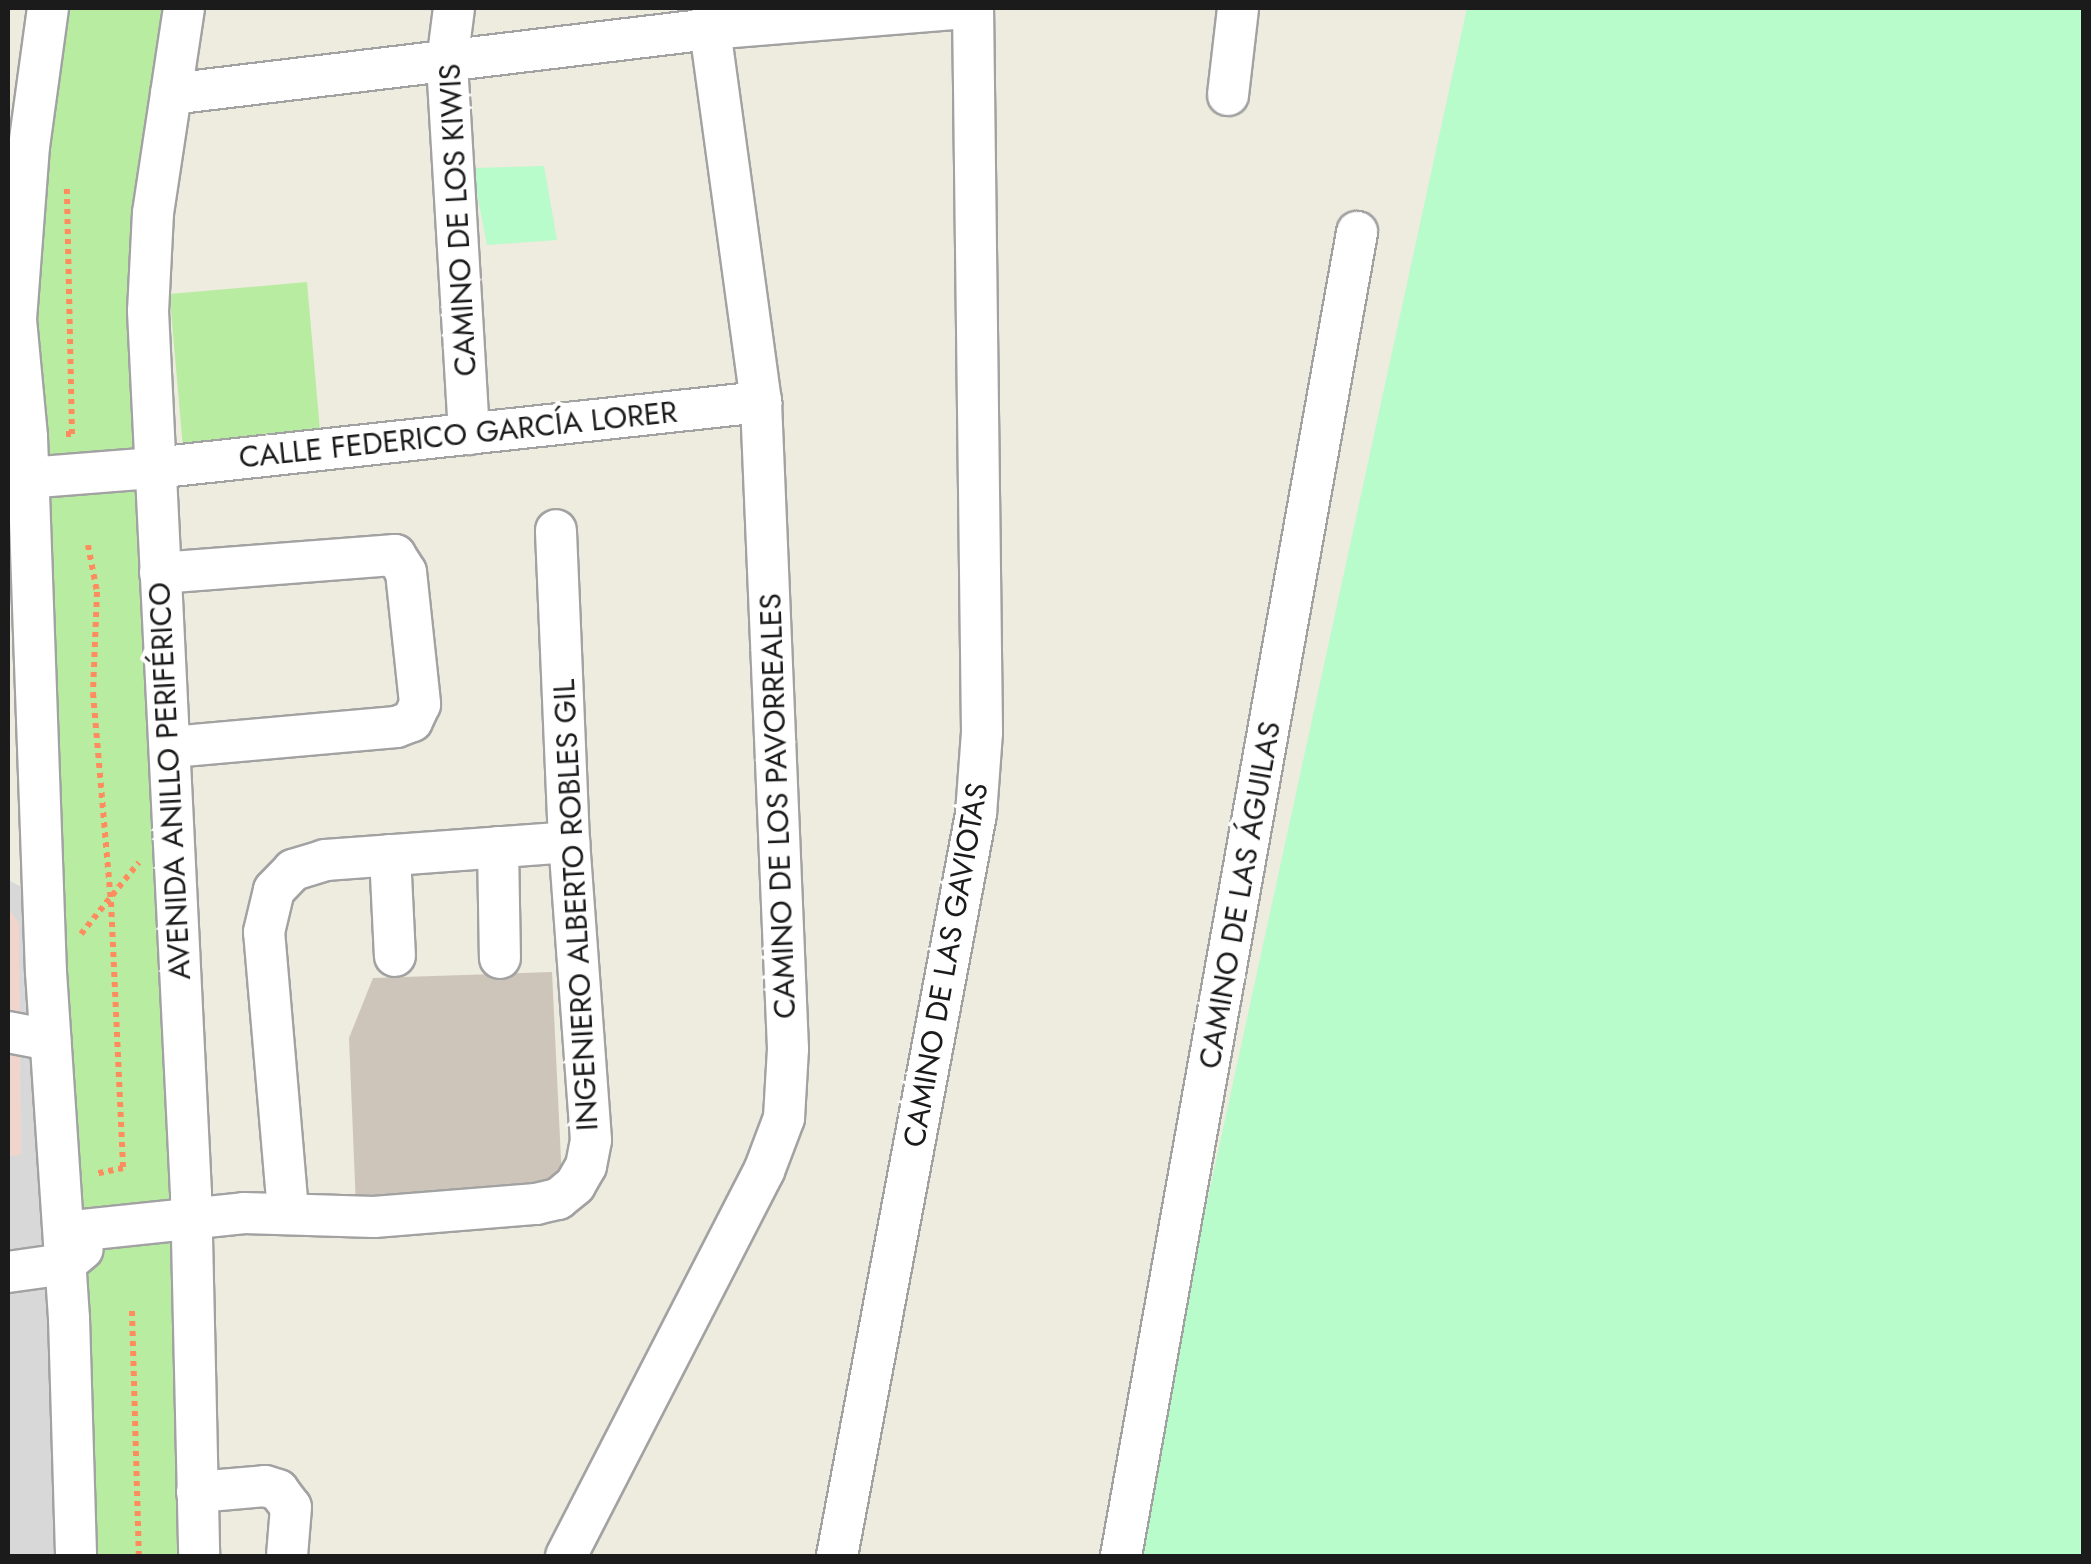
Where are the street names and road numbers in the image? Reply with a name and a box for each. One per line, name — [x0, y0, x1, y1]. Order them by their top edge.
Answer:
street label: CAMINO DE LOS KIWIS — [432, 63, 484, 377]
street label: CALLE FEDERICO GARCÍA LORER — [237, 394, 679, 476]
street label: AVENIDA ANILLO PERIFÉRICO — [142, 581, 198, 981]
street label: CAMINO DE LOS PAVORREALES — [753, 593, 803, 1019]
street label: INGENIERO ALBERTO ROBLES GIL — [546, 678, 606, 1132]
street label: CAMINO DE LAS ÁGUILAS — [1192, 719, 1288, 1071]
street label: CAMINO DE LAS GAVIOTAS — [896, 780, 996, 1150]

